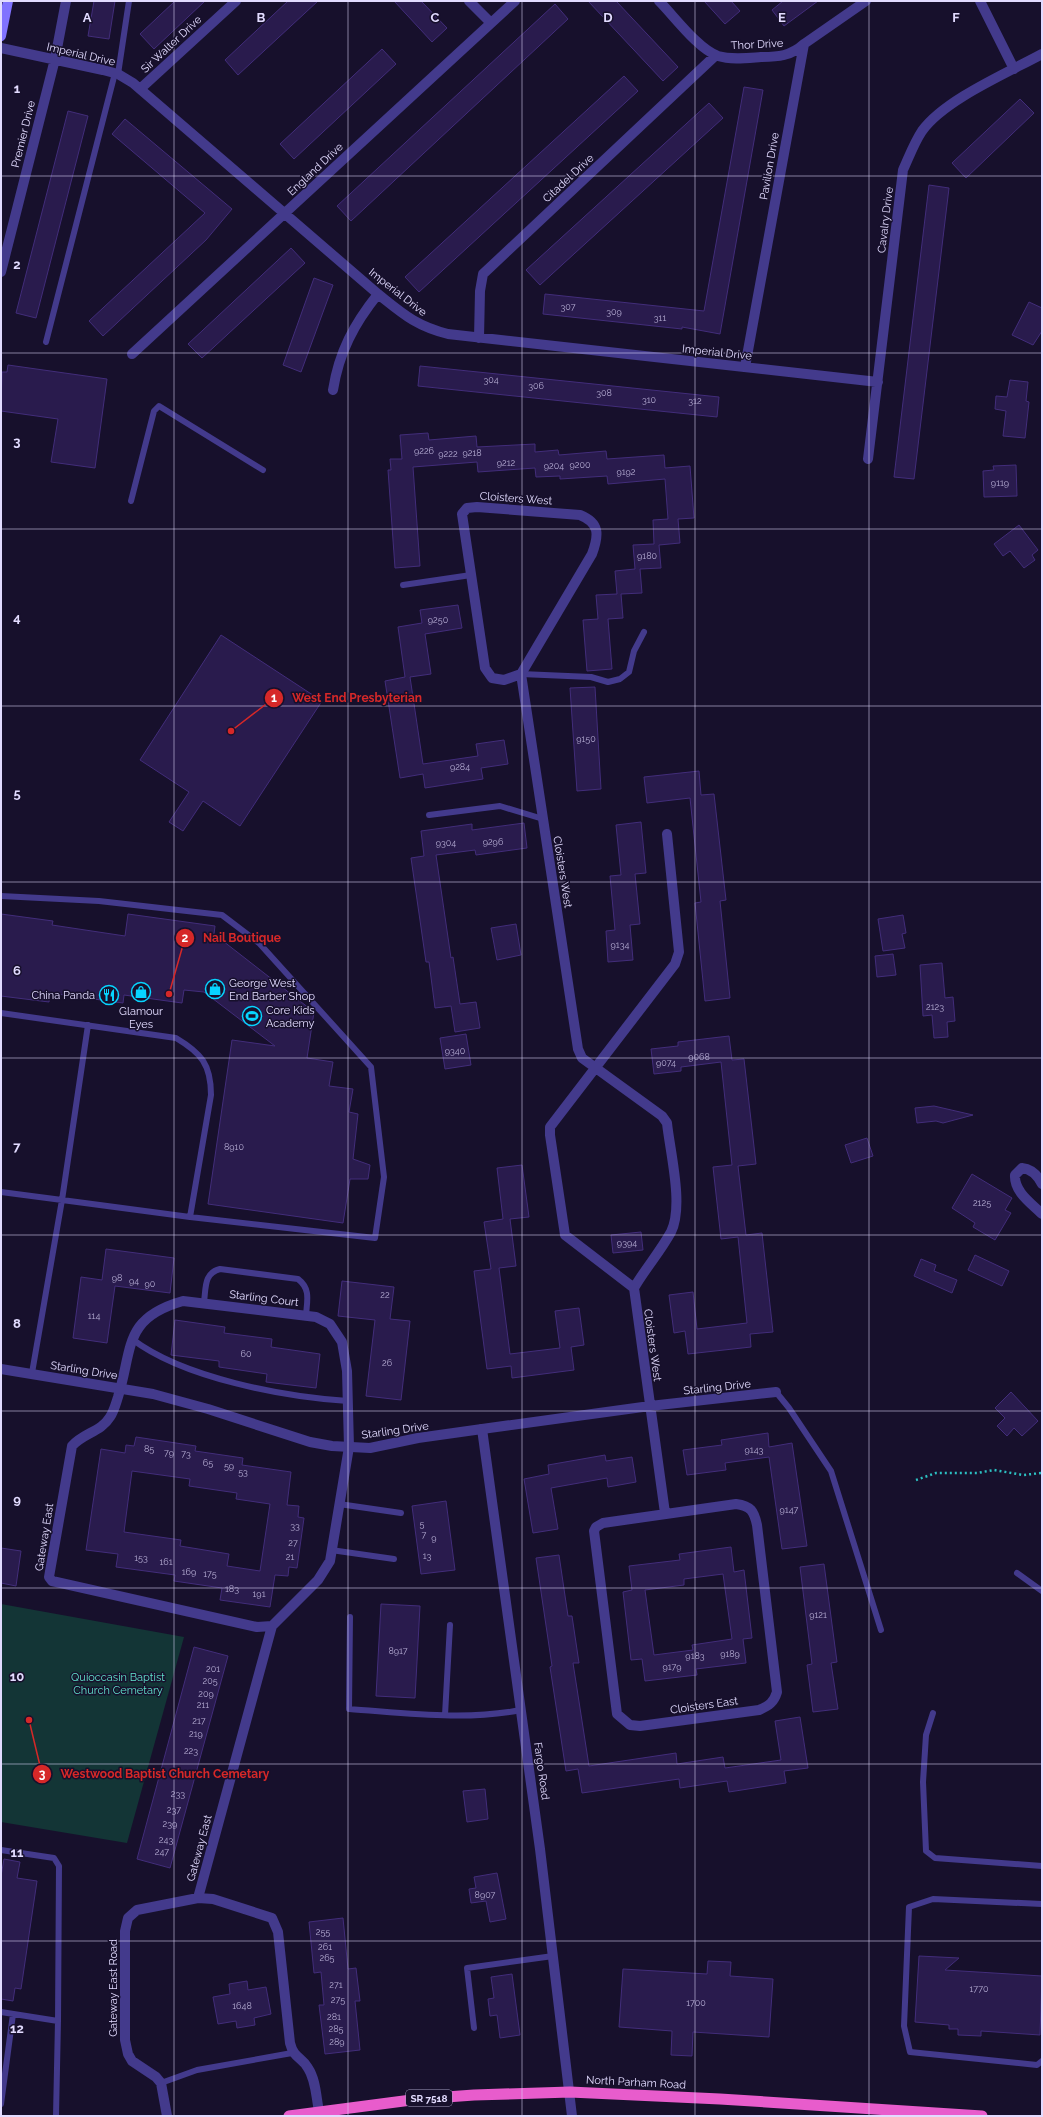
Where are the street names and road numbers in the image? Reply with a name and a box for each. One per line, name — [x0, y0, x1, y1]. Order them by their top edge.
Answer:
street label: Sir Walter Drive — [138, 13, 205, 76]
street label: Thor Drive — [731, 37, 784, 52]
street label: Imperial Drive — [45, 40, 117, 69]
street label: Premier Drive — [9, 99, 38, 169]
street label: Pavilion Drive — [757, 131, 782, 201]
street label: England Drive — [285, 140, 346, 198]
street label: Citadel Drive — [540, 151, 597, 205]
street label: Cavalry Drive — [875, 186, 896, 254]
street label: Imperial Drive — [366, 266, 430, 319]
street label: Imperial Drive — [681, 342, 753, 363]
street label: Cloisters West — [479, 489, 553, 508]
street label: Cloisters West — [550, 835, 575, 909]
street label: Starling Court — [229, 1288, 300, 1309]
street label: Cloisters West — [641, 1308, 664, 1382]
street label: Starling Drive — [49, 1359, 119, 1382]
street label: Starling Drive — [683, 1377, 752, 1398]
street label: Starling Drive — [361, 1419, 430, 1442]
street label: Gateway East — [33, 1502, 56, 1572]
street label: Cloisters East — [669, 1694, 739, 1717]
street label: Fargo Road — [531, 1741, 552, 1801]
street label: Gateway East — [184, 1813, 215, 1883]
street label: Gateway East Road — [107, 1939, 120, 2037]
street label: North Parham Road — [586, 2073, 686, 2092]
road number: SR 7518 — [406, 2090, 452, 2106]

